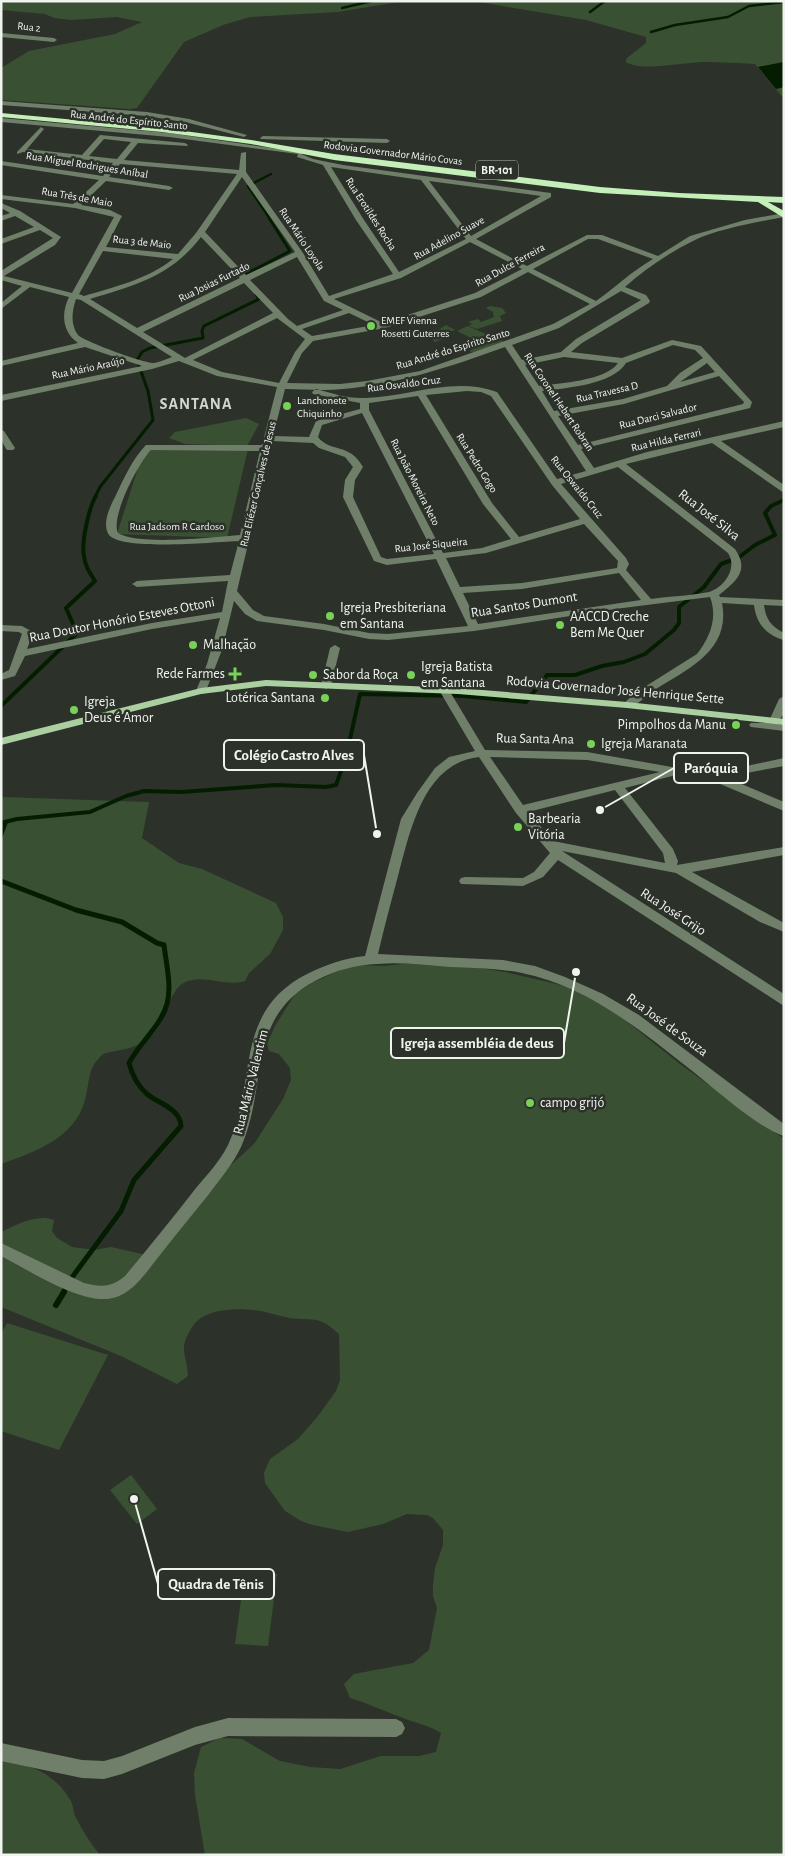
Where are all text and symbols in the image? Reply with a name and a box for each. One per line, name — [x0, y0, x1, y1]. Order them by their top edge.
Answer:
street label: Rua 2 — [17, 20, 41, 34]
street label: Rua André do Espírito Santo — [70, 108, 188, 132]
street label: Rodovia Governador Mário Covas — [323, 139, 463, 167]
street label: Rua Miguel Rodrigues Aníbal — [25, 150, 149, 180]
road number: BR-101 — [476, 160, 518, 180]
street label: Rua Erotildes Rocha — [343, 176, 399, 252]
street label: Rua Três de Maio — [41, 185, 113, 209]
street label: Rua Mário Loyola — [277, 206, 327, 272]
street label: Rua Adelino Suave — [412, 214, 486, 262]
street label: Rua 3 de Maio — [112, 233, 172, 251]
street label: Rua Dulce Ferreira — [473, 241, 547, 289]
street label: Rua Josias Furtado — [177, 260, 251, 304]
place label: EMEF Vienna Rosetti Guterres — [381, 315, 449, 339]
marker: EMEF Vienna Rosetti Guterres — [365, 320, 377, 332]
street label: Rua André do Espírito Santo — [395, 326, 511, 372]
street label: Rua Coronel Hebert Robran — [522, 351, 596, 453]
street label: Rua Mário Araújo — [51, 355, 125, 381]
street label: Rua Osvaldo Cruz — [367, 374, 442, 394]
street label: Rua Travessa D — [575, 380, 639, 404]
place label: Lanchonete Chiquinho — [297, 395, 347, 419]
district label: SANTANA — [159, 396, 233, 412]
marker: Lanchonete Chiquinho — [281, 400, 293, 412]
street label: Rua Darci Salvador — [618, 401, 698, 431]
street label: Rua Eliézer Gonçalves de Jesus — [238, 420, 278, 548]
street label: Rua Hilda Ferrari — [630, 427, 702, 453]
street label: Rua Pedro Gogo — [454, 431, 500, 495]
street label: Rua João Moreira Neto — [388, 437, 442, 527]
street label: Rua Oswaldo Cruz — [549, 454, 606, 521]
street label: Rua José Silva — [676, 487, 743, 544]
street label: Rua Jadsom R Cardoso — [129, 521, 225, 532]
street label: Rua José Siqueira — [394, 536, 468, 554]
street label: Rua Santos Dumont — [470, 590, 579, 620]
street label: Rua Doutor Honório Esteves Ottoni — [28, 595, 216, 645]
place label: Igreja Presbiteriana em Santana — [340, 601, 447, 631]
marker: Igreja Presbiteriana em Santana — [324, 610, 336, 622]
place label: AACCD Creche Bem Me Quer — [570, 610, 649, 640]
marker: AACCD Creche Bem Me Quer — [554, 619, 566, 631]
place label: Malhação — [203, 638, 256, 652]
marker: Malhação — [187, 639, 199, 651]
place label: Igreja Batista em Santana — [421, 660, 493, 690]
place label: Rede Farmes — [156, 667, 225, 681]
marker: Rede Farmes — [229, 668, 241, 680]
place label: Sabor da Roça — [323, 668, 399, 682]
marker: Sabor da Roça — [307, 669, 319, 681]
marker: Igreja Batista em Santana — [405, 669, 417, 681]
street label: Rodovia Governador José Henrique Sette — [505, 673, 725, 707]
place label: Lotérica Santana — [225, 691, 316, 705]
marker: Lotérica Santana — [319, 692, 331, 704]
place label: Igreja Deus é Amor — [84, 695, 154, 725]
marker: Igreja Deus é Amor — [68, 704, 80, 716]
place label: Pimpolhos da Manu — [617, 718, 726, 732]
marker: Pimpolhos da Manu — [730, 719, 742, 731]
street label: Rua Santa Ana — [496, 731, 575, 747]
place label: Igreja Maranata — [601, 737, 688, 751]
marker: Igreja Maranata — [585, 738, 597, 750]
callout: Colégio Castro Alves — [224, 740, 364, 770]
text: Colégio Castro Alves — [234, 748, 354, 763]
callout: Paróquia — [674, 753, 748, 783]
text: Paróquia — [684, 761, 738, 776]
place label: Barbearia Vitória — [528, 812, 581, 842]
marker: Barbearia Vitória — [512, 821, 524, 833]
street label: Rua José Grijo — [638, 886, 708, 938]
street label: Rua José de Souza — [624, 991, 711, 1059]
street label: Rua Mário Valentim — [231, 1028, 271, 1136]
callout: Igreja assembléia de deus — [391, 1028, 564, 1058]
text: Igreja assembléia de deus — [400, 1036, 554, 1051]
place label: campo grijó — [540, 1096, 605, 1110]
marker: campo grijó — [524, 1097, 536, 1109]
callout: Quadra de Tênis — [158, 1569, 274, 1599]
text: Quadra de Tênis — [168, 1577, 264, 1592]

